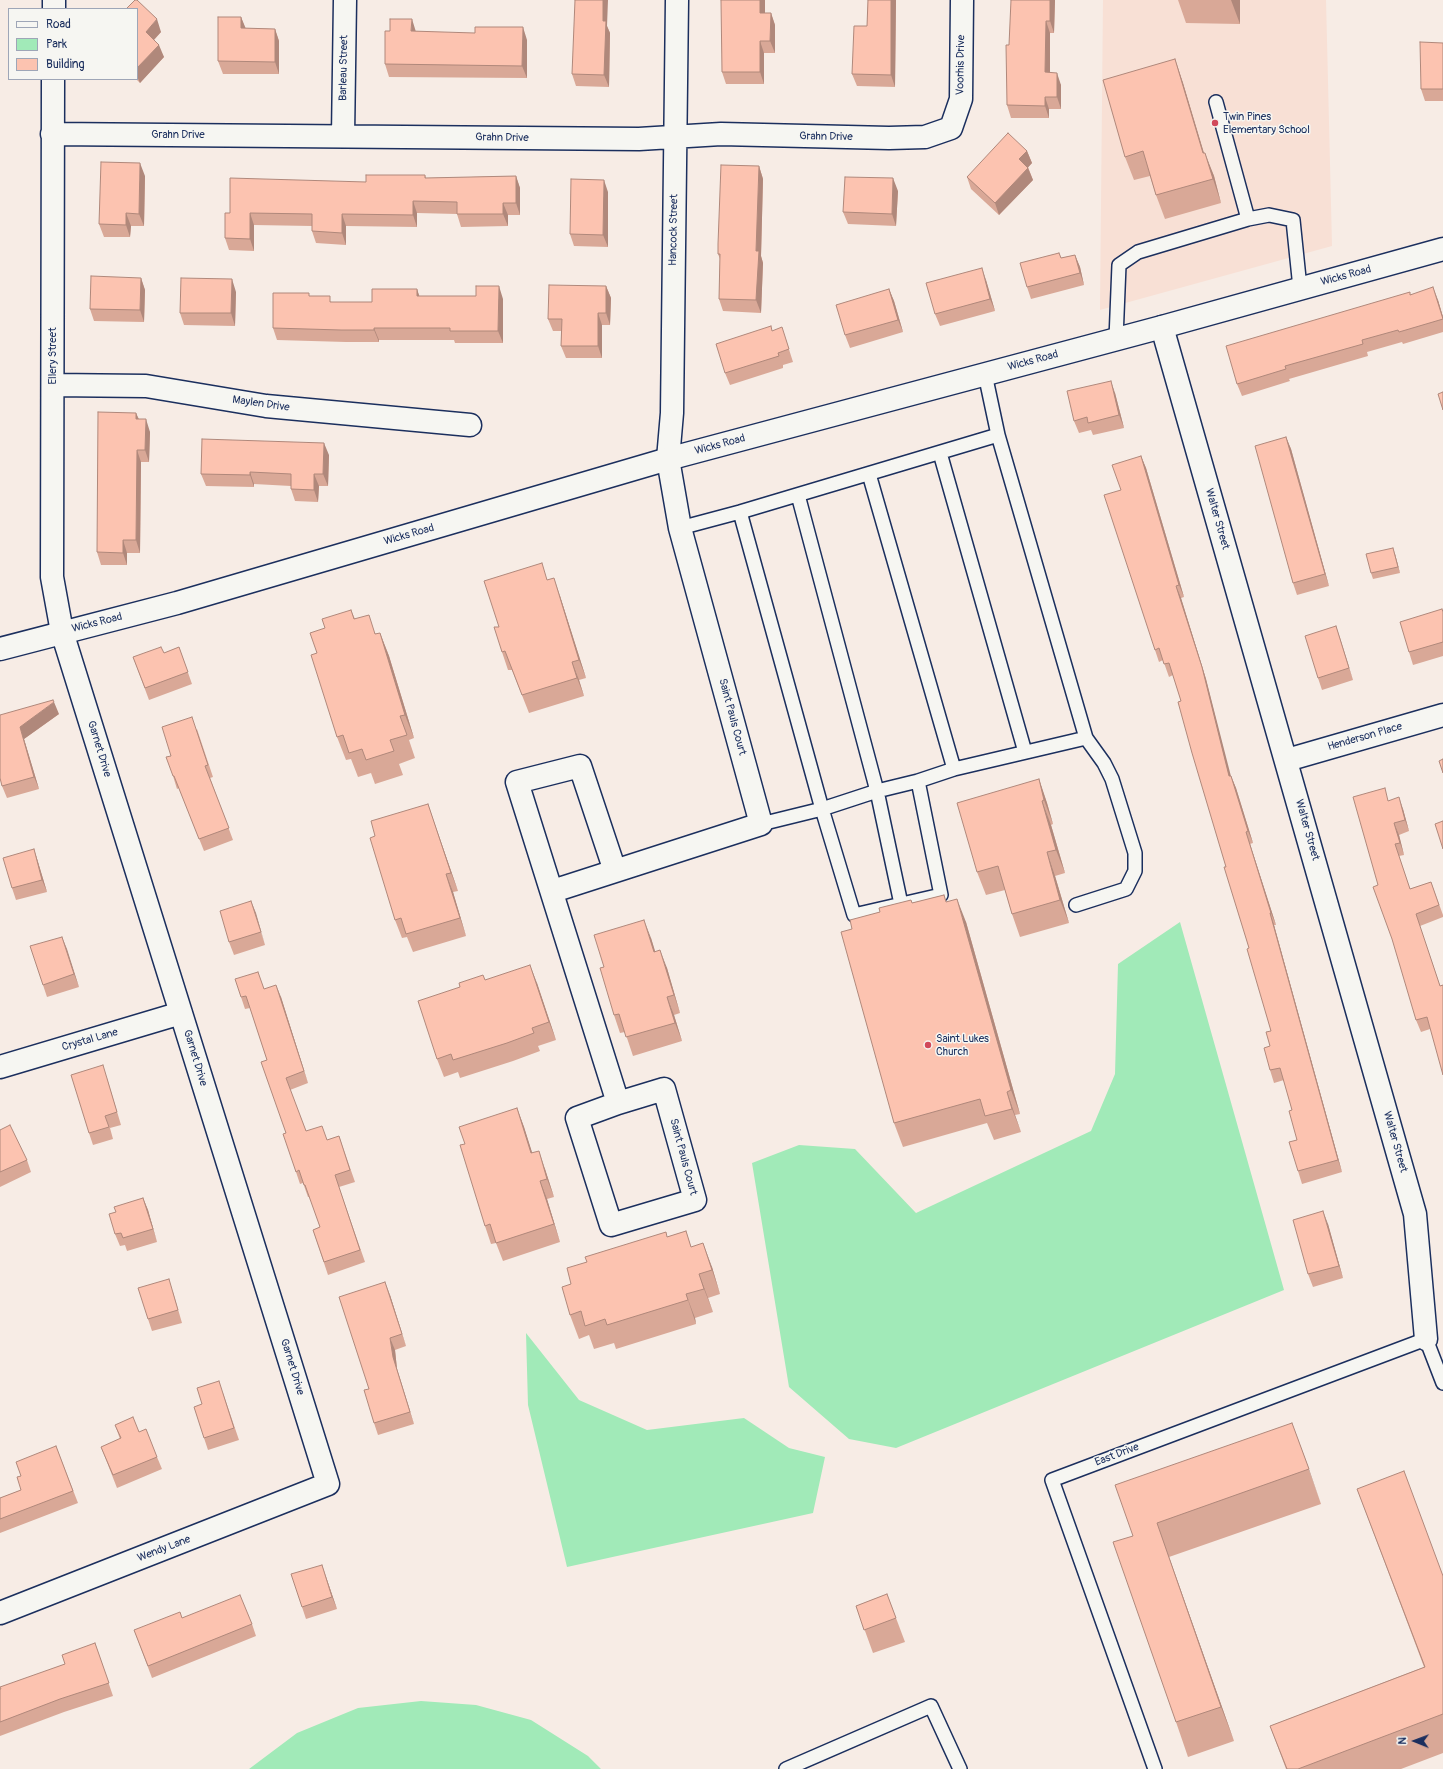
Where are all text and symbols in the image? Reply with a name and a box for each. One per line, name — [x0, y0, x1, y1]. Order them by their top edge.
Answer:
legend — [8, 8, 138, 80]
text: Road — [46, 17, 71, 32]
street label: Barleau Street — [337, 35, 351, 101]
street label: Voorhis Drive — [954, 35, 968, 95]
text: Park — [46, 37, 67, 52]
text: Building — [46, 57, 85, 72]
place label: Twin Pines Elementary School — [1223, 110, 1310, 136]
marker: Twin Pines Elementary School — [1210, 118, 1220, 128]
street label: Grahn Drive — [151, 128, 205, 142]
street label: Grahn Drive — [799, 130, 853, 144]
street label: Grahn Drive — [475, 131, 529, 145]
street label: Hancock Street — [667, 194, 681, 266]
street label: Wicks Road — [1319, 263, 1373, 289]
street label: Ellery Street — [46, 327, 60, 385]
street label: Wicks Road — [1006, 348, 1060, 374]
street label: Maylen Drive — [232, 393, 290, 415]
street label: Wicks Road — [693, 432, 747, 458]
street label: Walter Street — [1202, 487, 1232, 551]
street label: Wicks Road — [382, 522, 436, 548]
street label: Wicks Road — [70, 610, 124, 636]
street label: Saint Pauls Court — [715, 677, 749, 757]
street label: Garnet Drive — [84, 719, 114, 779]
street label: Henderson Place — [1326, 720, 1404, 754]
street label: Walter Street — [1292, 798, 1322, 862]
street label: Crystal Lane — [61, 1026, 119, 1054]
street label: Garnet Drive — [180, 1028, 210, 1088]
place label: Saint Lukes Church — [936, 1032, 989, 1058]
marker: Saint Lukes Church — [923, 1040, 933, 1050]
street label: Walter Street — [1380, 1110, 1410, 1174]
street label: Saint Pauls Court — [666, 1117, 700, 1197]
street label: Garnet Drive — [277, 1337, 307, 1397]
street label: East Drive — [1093, 1441, 1141, 1469]
street label: Wendy Lane — [136, 1533, 192, 1565]
north arrow — [1395, 1721, 1435, 1761]
text: N — [1396, 1737, 1409, 1745]

